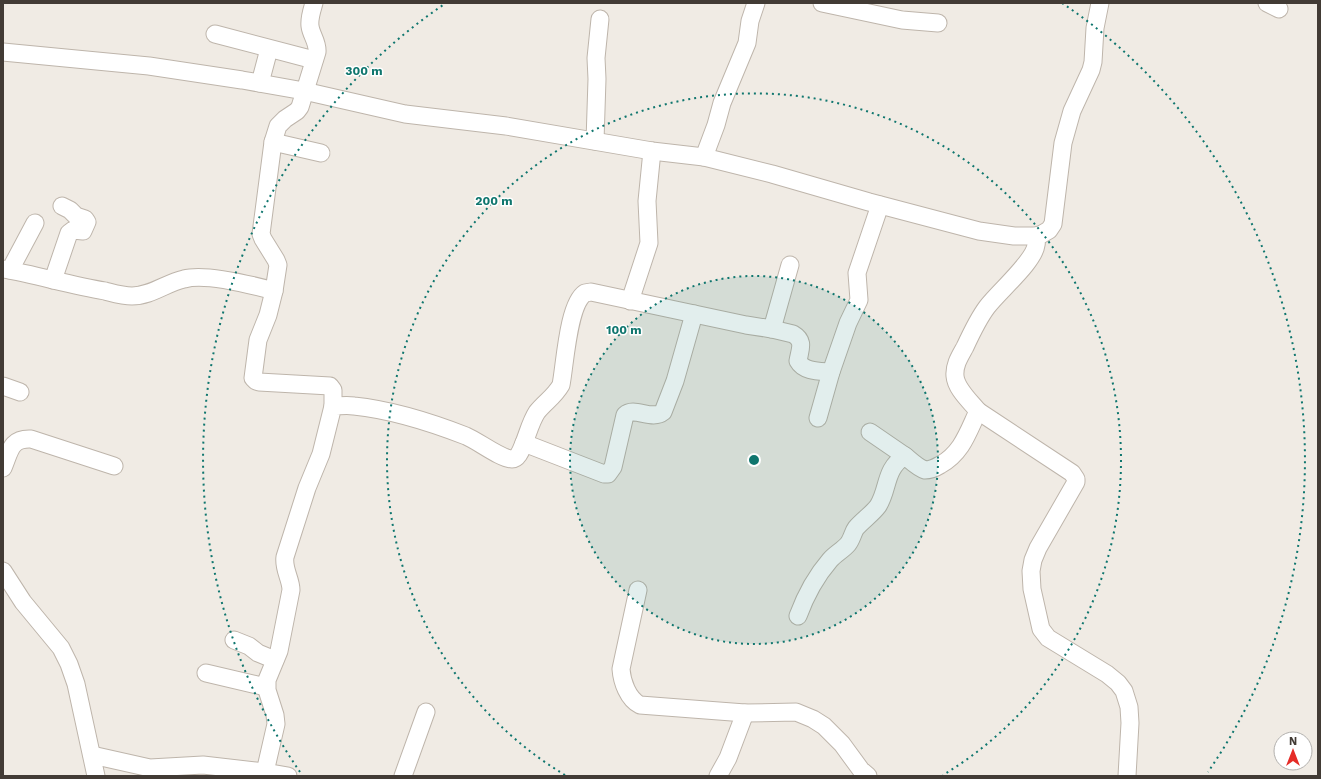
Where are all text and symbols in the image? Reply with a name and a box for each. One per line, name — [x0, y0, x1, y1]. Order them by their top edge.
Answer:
text: 300 m — [345, 64, 383, 78]
text: 200 m — [475, 194, 513, 208]
text: 100 m — [606, 323, 642, 337]
centre of rings — [747, 453, 761, 467]
north arrow — [1273, 731, 1313, 771]
text: N — [1289, 735, 1297, 748]

